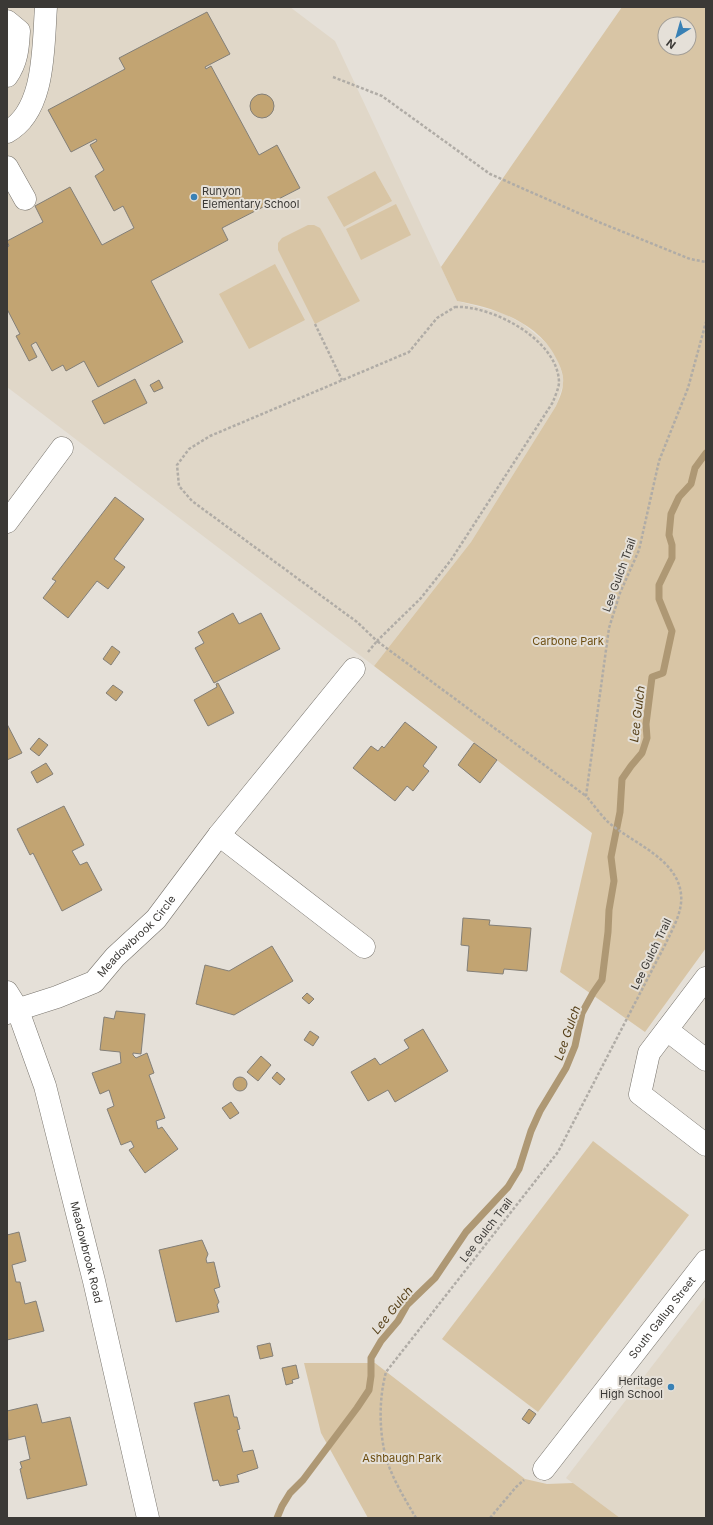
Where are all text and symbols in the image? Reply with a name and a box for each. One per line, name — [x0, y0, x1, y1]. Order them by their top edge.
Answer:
north arrow — [657, 16, 697, 56]
text: N — [663, 36, 679, 52]
place label: Runyon Elementary School — [202, 184, 299, 211]
marker: Runyon Elementary School — [189, 192, 199, 202]
street label: Lee Gulch Trail — [599, 536, 639, 614]
park label: Carbone Park — [532, 634, 604, 648]
water label: Lee Gulch — [626, 685, 648, 743]
street label: Meadowbrook Circle — [94, 892, 178, 980]
street label: Lee Gulch Trail — [628, 916, 674, 992]
water label: Lee Gulch — [551, 1004, 583, 1062]
street label: Lee Gulch Trail — [457, 1195, 515, 1265]
street label: Meadowbrook Road — [67, 1200, 106, 1304]
street label: South Gallup Street — [626, 1273, 699, 1362]
water label: Lee Gulch — [368, 1283, 416, 1337]
place label: Heritage High School — [600, 1374, 663, 1401]
marker: Heritage High School — [666, 1382, 676, 1392]
park label: Ashbaugh Park — [362, 1451, 442, 1465]

